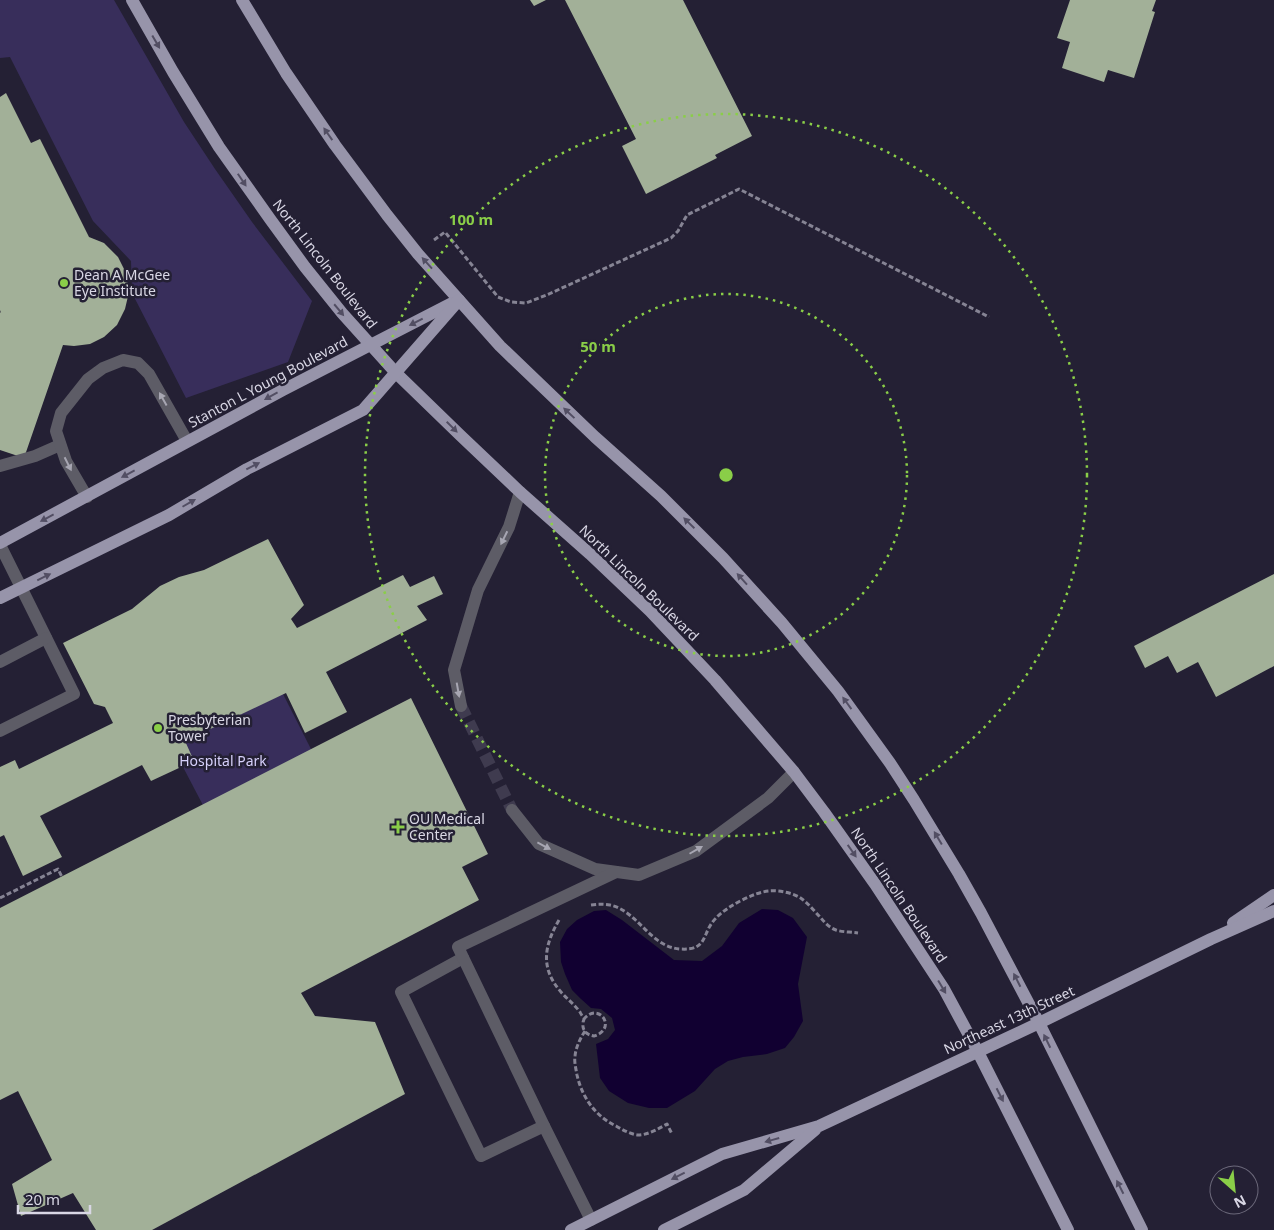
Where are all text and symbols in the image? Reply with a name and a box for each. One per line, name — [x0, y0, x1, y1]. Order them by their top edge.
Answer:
one-way arrow — [152, 35, 160, 50]
one-way arrow — [323, 128, 333, 141]
one-way arrow — [237, 174, 247, 187]
street label: North Lincoln Boulevard — [269, 195, 382, 332]
text: 100 m — [449, 209, 493, 229]
one-way arrow — [421, 257, 432, 270]
place label: Dean A McGee Eye Institute — [74, 265, 170, 300]
marker: Dean A McGee Eye Institute — [58, 277, 70, 289]
one-way arrow — [334, 304, 345, 317]
one-way arrow — [408, 318, 423, 326]
street label: Stanton L Young Boulevard — [185, 331, 351, 432]
text: 50 m — [580, 336, 616, 356]
one-way arrow — [159, 392, 168, 406]
one-way arrow — [264, 392, 278, 400]
one-way arrow — [564, 407, 576, 419]
one-way arrow — [446, 421, 458, 433]
one-way arrow — [64, 457, 72, 471]
one-way arrow — [246, 462, 261, 470]
centre of rings — [717, 466, 735, 484]
one-way arrow — [121, 470, 136, 478]
one-way arrow — [182, 499, 195, 508]
one-way arrow — [40, 514, 54, 522]
one-way arrow — [683, 517, 695, 529]
street label: North Lincoln Boulevard — [575, 520, 703, 645]
one-way arrow — [499, 530, 508, 545]
one-way arrow — [36, 573, 51, 581]
one-way arrow — [736, 573, 748, 585]
one-way arrow — [454, 683, 462, 699]
one-way arrow — [842, 697, 852, 710]
place label: Presbyterian Tower — [168, 710, 251, 745]
marker: Presbyterian Tower — [152, 722, 164, 734]
park label: Hospital Park — [179, 751, 267, 770]
place label: OU Medical Center — [409, 809, 485, 844]
marker: OU Medical Center — [391, 820, 405, 834]
street label: North Lincoln Boulevard — [847, 823, 952, 966]
one-way arrow — [933, 831, 942, 845]
one-way arrow — [537, 842, 552, 850]
one-way arrow — [689, 845, 702, 854]
one-way arrow — [847, 845, 857, 858]
one-way arrow — [1013, 973, 1021, 987]
one-way arrow — [937, 980, 946, 993]
street label: Northeast 13th Street — [940, 981, 1077, 1058]
one-way arrow — [1043, 1034, 1051, 1048]
one-way arrow — [996, 1088, 1004, 1103]
one-way arrow — [764, 1136, 779, 1144]
north arrow — [1209, 1165, 1259, 1215]
one-way arrow — [671, 1172, 686, 1180]
one-way arrow — [1116, 1179, 1124, 1194]
scale bar — [18, 1182, 90, 1214]
text: 20 m — [25, 1189, 60, 1209]
text: N — [1231, 1191, 1250, 1213]

